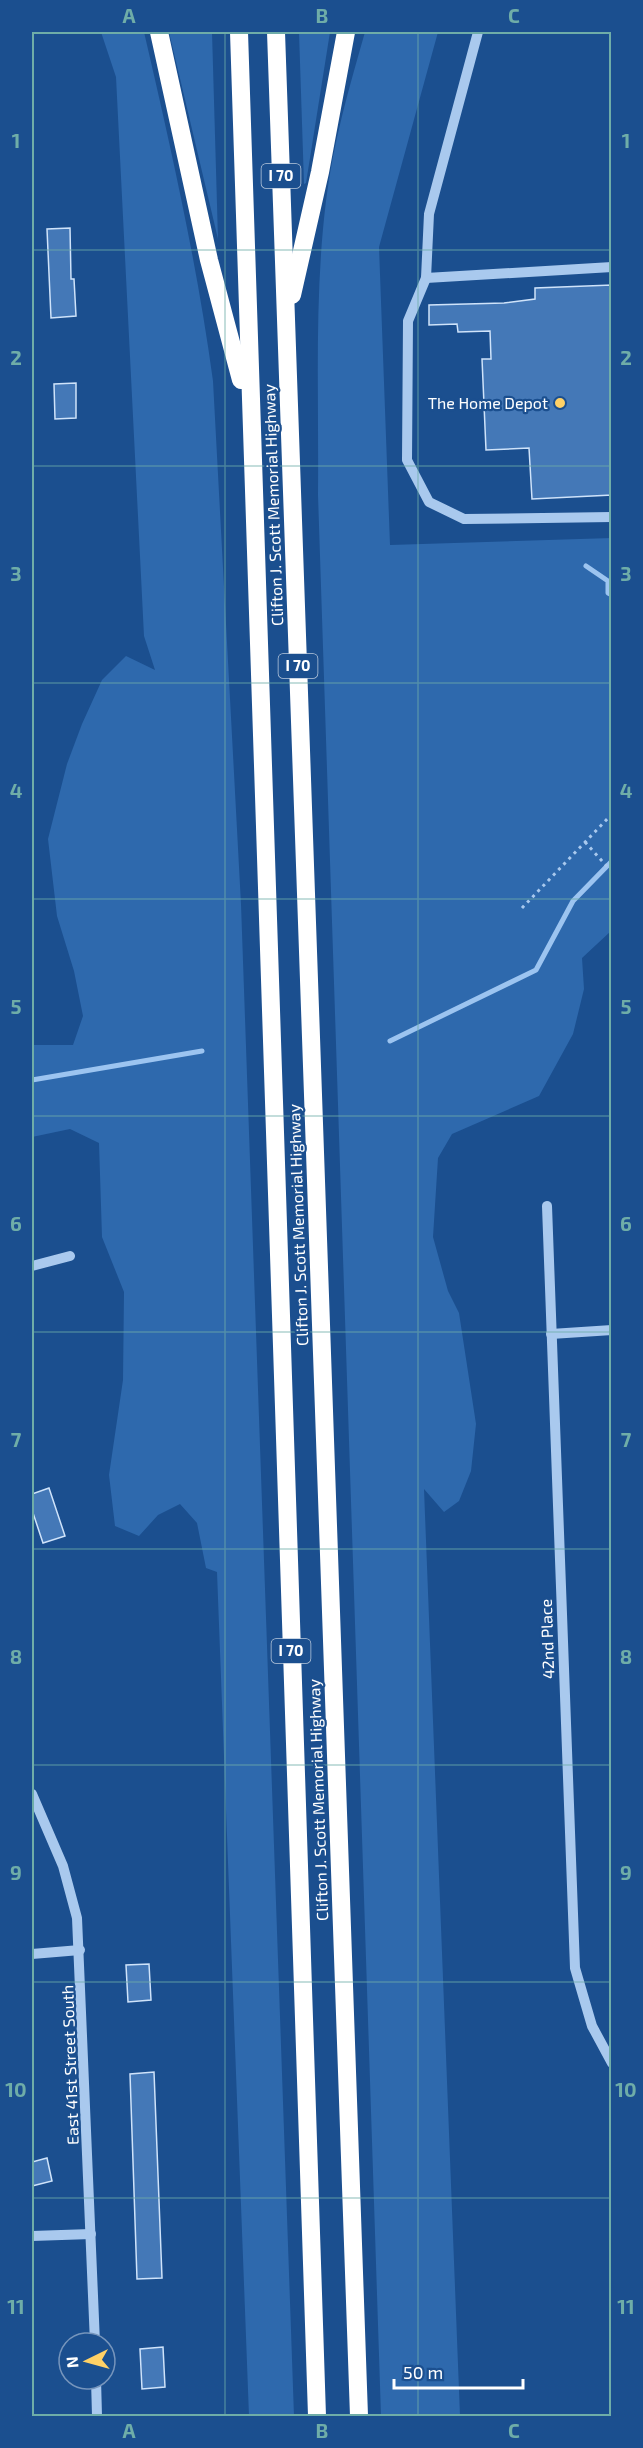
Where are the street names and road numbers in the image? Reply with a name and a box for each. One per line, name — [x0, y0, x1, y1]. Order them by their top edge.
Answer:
road number: I 70 — [262, 164, 300, 188]
street label: Clifton J. Scott Memorial Highway — [259, 383, 286, 626]
road number: I 70 — [278, 654, 318, 678]
street label: Clifton J. Scott Memorial Highway — [284, 1103, 311, 1346]
street label: 42nd Place — [536, 1599, 557, 1679]
road number: I 70 — [272, 1639, 310, 1663]
street label: Clifton J. Scott Memorial Highway — [304, 1678, 331, 1921]
street label: East 41st Street South — [57, 1985, 82, 2145]

